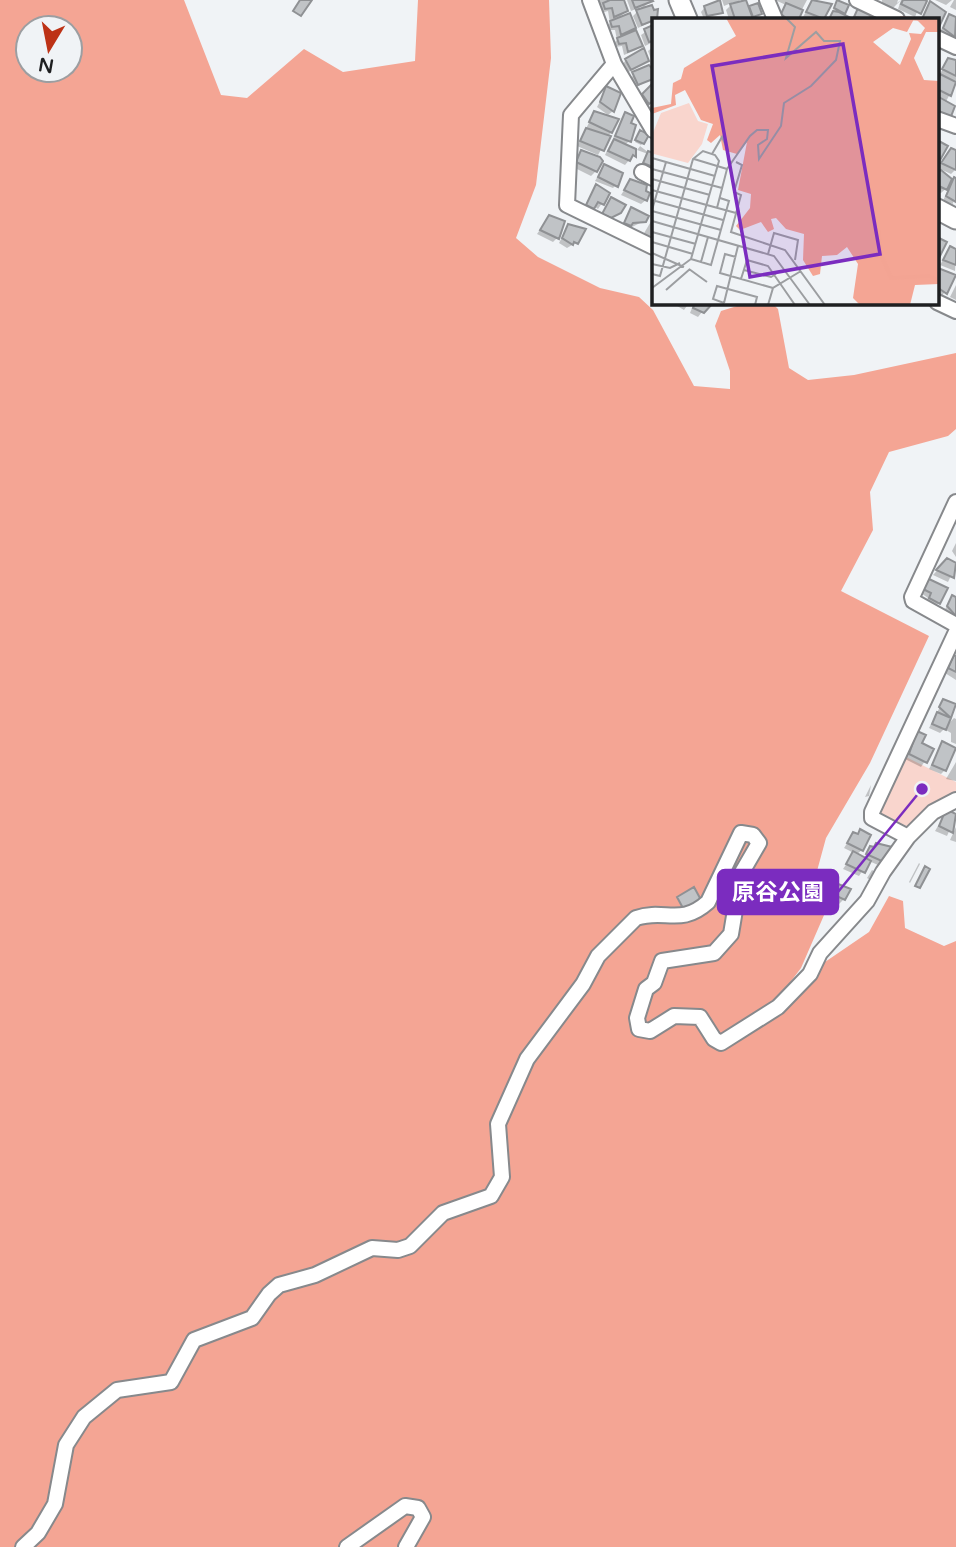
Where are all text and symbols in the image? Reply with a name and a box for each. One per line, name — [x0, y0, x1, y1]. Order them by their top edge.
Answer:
north arrow — [14, 14, 84, 84]
inset map — [652, 18, 939, 304]
text: N — [37, 53, 56, 77]
callout: 原谷公園 — [718, 870, 838, 914]
text: 原谷公園 — [732, 879, 824, 907]

